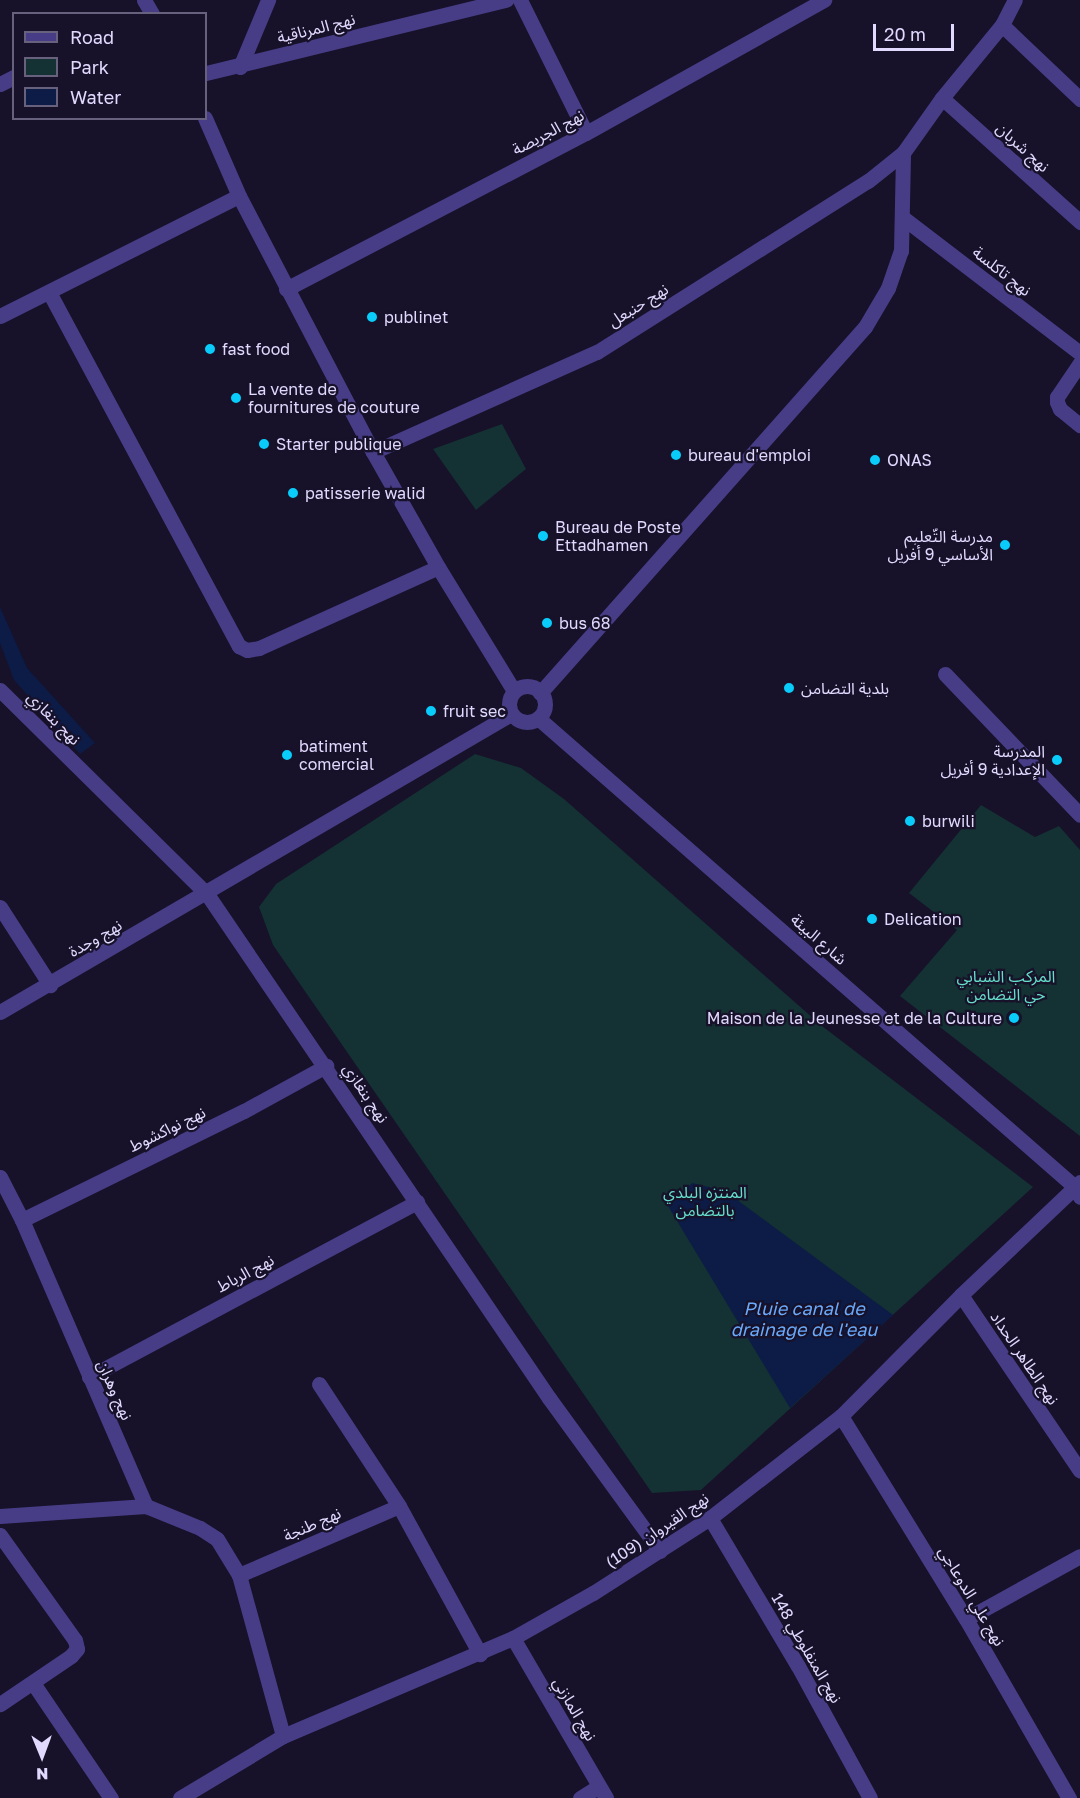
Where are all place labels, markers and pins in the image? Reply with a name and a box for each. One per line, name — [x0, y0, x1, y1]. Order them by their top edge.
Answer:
place label: publinet — [384, 307, 448, 327]
marker: publinet — [365, 310, 379, 324]
place label: fast food — [222, 339, 290, 359]
marker: fast food — [203, 342, 217, 356]
place label: La vente de fournitures de couture — [248, 379, 420, 417]
marker: La vente de fournitures de couture — [229, 391, 243, 405]
place label: Starter publique — [276, 434, 401, 454]
marker: Starter publique — [257, 437, 271, 451]
place label: bureau d'emploi — [688, 445, 811, 465]
marker: bureau d'emploi — [669, 448, 683, 462]
place label: ONAS — [887, 450, 932, 470]
marker: ONAS — [868, 453, 882, 467]
place label: patisserie walid — [305, 483, 425, 503]
marker: patisserie walid — [286, 486, 300, 500]
place label: Bureau de Poste Ettadhamen — [555, 517, 681, 555]
place label: مدرسة التّعليم الأساسي 9 أفريل — [887, 526, 993, 564]
marker: Bureau de Poste Ettadhamen — [536, 529, 550, 543]
marker: مدرسة التّعليم الأساسي 9 أفريل — [998, 538, 1012, 552]
place label: bus 68 — [559, 613, 610, 633]
marker: bus 68 — [540, 616, 554, 630]
place label: بلدية التضامن — [801, 678, 889, 698]
marker: بلدية التضامن — [782, 681, 796, 695]
place label: fruit sec — [443, 701, 506, 721]
marker: fruit sec — [424, 704, 438, 718]
place label: batiment comercial — [299, 736, 374, 774]
place label: المدرسة الإعدادية 9 أفريل — [940, 741, 1045, 779]
marker: batiment comercial — [280, 748, 294, 762]
marker: المدرسة الإعدادية 9 أفريل — [1050, 753, 1064, 767]
place label: burwili — [922, 811, 975, 831]
marker: burwili — [903, 814, 917, 828]
place label: Delication — [884, 909, 962, 929]
marker: Delication — [865, 912, 879, 926]
place label: Maison de la Jeunesse et de la Culture — [707, 1008, 1002, 1028]
marker: Maison de la Jeunesse et de la Culture — [1007, 1011, 1021, 1025]

